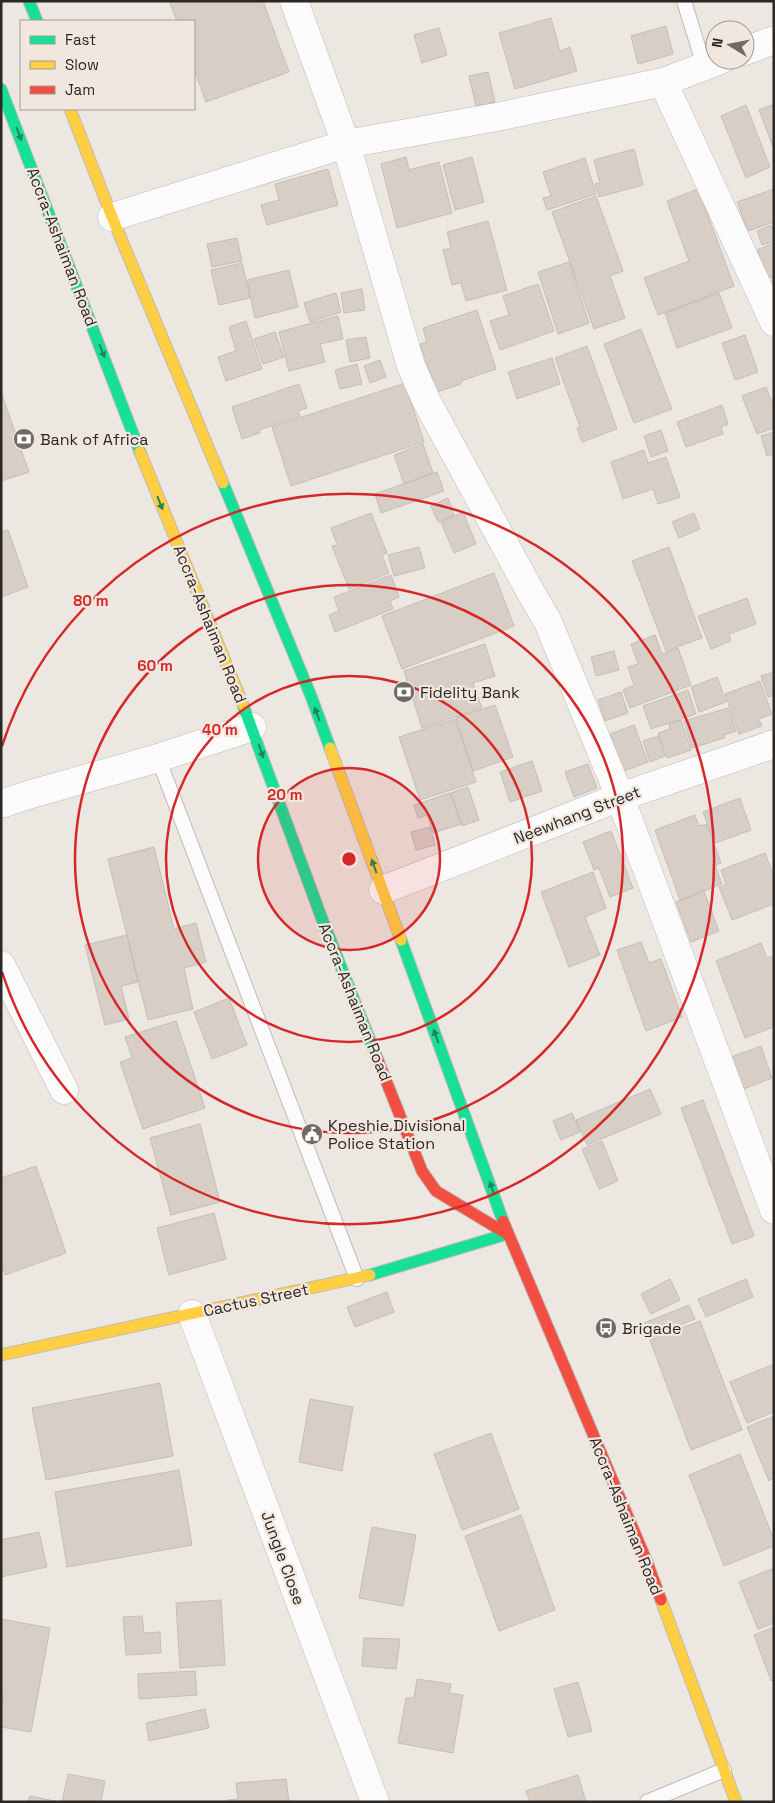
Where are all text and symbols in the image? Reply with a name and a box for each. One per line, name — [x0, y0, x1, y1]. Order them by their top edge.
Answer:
legend — [20, 20, 195, 110]
north arrow — [705, 20, 755, 70]
text: Fast — [65, 30, 96, 49]
text: N — [708, 37, 727, 49]
text: Slow — [65, 55, 99, 74]
text: Jam — [65, 80, 95, 99]
one-way arrow — [15, 127, 23, 142]
street label: Accra-Ashaiman Road — [22, 164, 102, 330]
one-way arrow — [98, 344, 106, 359]
bank icon: Bank of Africa — [12, 427, 36, 451]
place label: Bank of Africa — [40, 429, 148, 450]
one-way arrow — [156, 496, 164, 510]
street label: Accra-Ashaiman Road — [169, 542, 251, 706]
text: 80 m — [73, 591, 109, 610]
text: 60 m — [137, 656, 173, 675]
bank icon: Fidelity Bank — [392, 680, 416, 704]
place label: Fidelity Bank — [420, 682, 520, 703]
one-way arrow — [313, 706, 321, 721]
text: 40 m — [202, 720, 238, 739]
one-way arrow — [258, 743, 265, 758]
street label: Neewhang Street — [511, 781, 643, 849]
text: 20 m — [267, 785, 303, 804]
centre of rings — [340, 850, 358, 868]
one-way arrow — [370, 859, 377, 874]
street label: Accra-Ashaiman Road — [314, 920, 396, 1084]
one-way arrow — [432, 1028, 439, 1043]
place label: Kpeshie Divisional Police Station — [328, 1115, 466, 1154]
public building icon: Kpeshie Divisional Police Station — [300, 1122, 324, 1146]
one-way arrow — [488, 1180, 496, 1195]
street label: Cactus Street — [201, 1279, 311, 1321]
bus stop icon: Brigade — [594, 1316, 618, 1340]
place label: Brigade — [622, 1318, 682, 1339]
street label: Accra-Ashaiman Road — [585, 1434, 667, 1598]
street label: Jungle Close — [256, 1508, 310, 1608]

